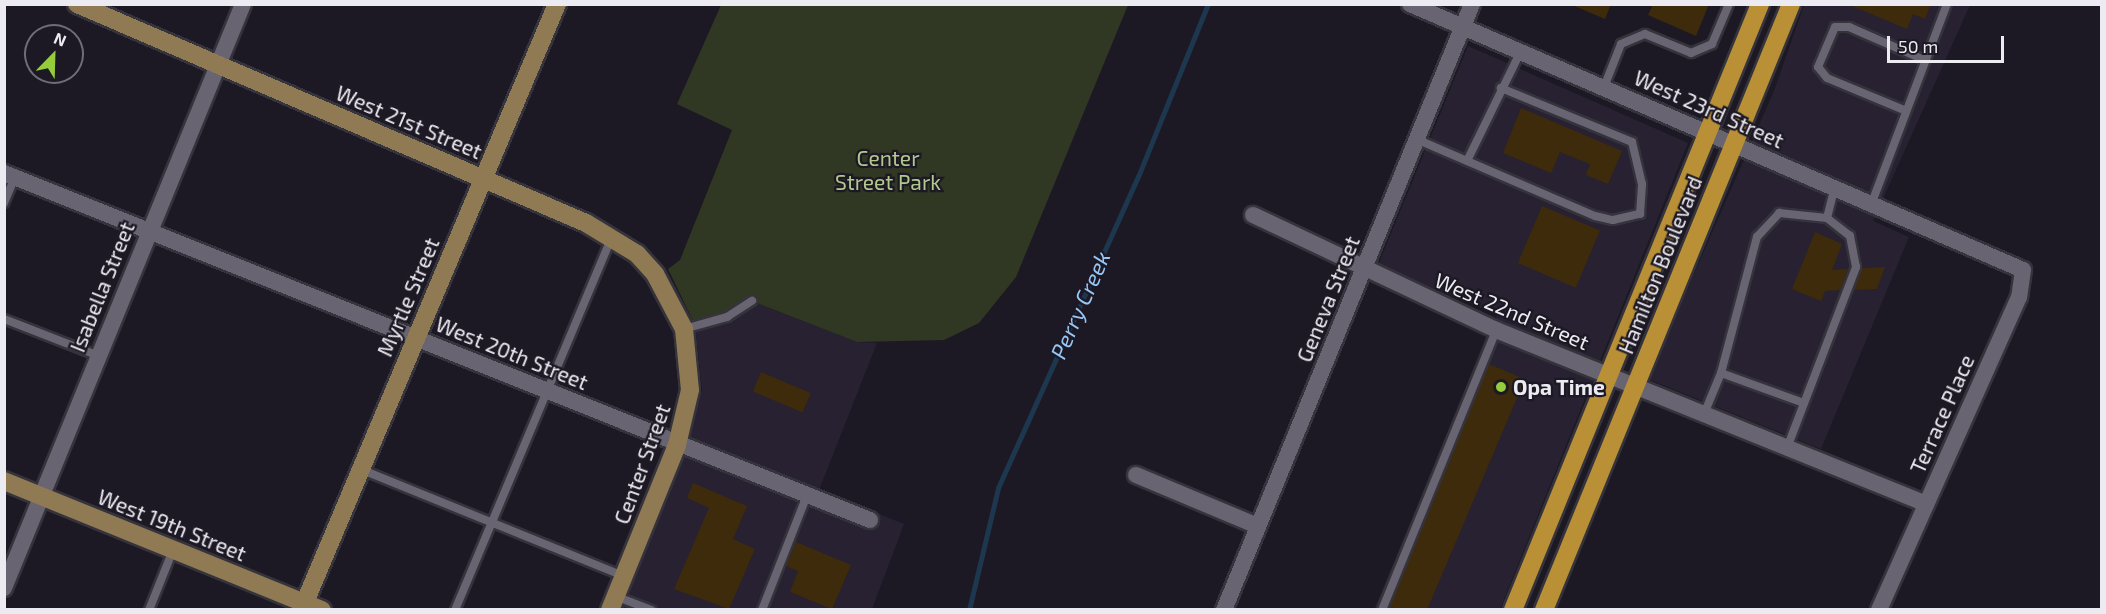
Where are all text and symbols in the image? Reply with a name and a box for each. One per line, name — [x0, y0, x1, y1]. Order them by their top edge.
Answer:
north arrow — [24, 24, 84, 84]
scale bar — [1890, 24, 2007, 62]
text: N — [51, 28, 69, 50]
text: 50 m — [1898, 35, 1938, 57]
street label: West 23rd Street — [1630, 65, 1788, 153]
street label: West 21st Street — [332, 80, 486, 164]
park label: Center Street Park — [835, 145, 941, 195]
street label: Hamilton Boulevard — [1613, 173, 1707, 357]
street label: Isabella Street — [64, 218, 140, 356]
street label: Geneva Street — [1291, 232, 1365, 366]
street label: Myrtle Street — [372, 234, 444, 360]
water label: Perry Creek — [1045, 247, 1115, 363]
street label: West 22nd Street — [1431, 267, 1593, 355]
street label: West 20th Street — [432, 311, 592, 395]
street label: Terrace Place — [1905, 351, 1979, 477]
place label: Opa Time — [1513, 374, 1605, 400]
marker: Opa Time — [1494, 380, 1508, 394]
street label: Center Street — [609, 400, 675, 528]
street label: West 19th Street — [94, 484, 250, 566]

